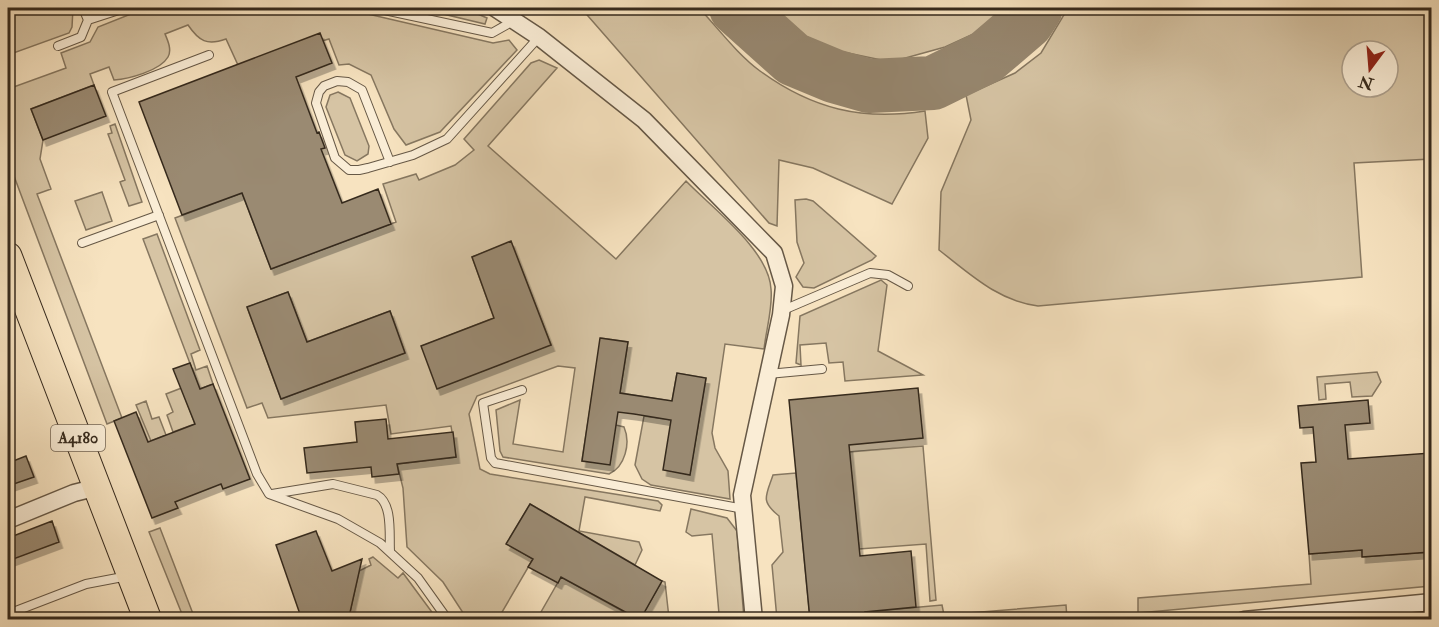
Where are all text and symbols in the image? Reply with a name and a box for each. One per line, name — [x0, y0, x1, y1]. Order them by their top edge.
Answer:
north arrow — [1340, 39, 1400, 99]
text: N — [1356, 71, 1377, 94]
road number: A4180 — [51, 425, 105, 451]

